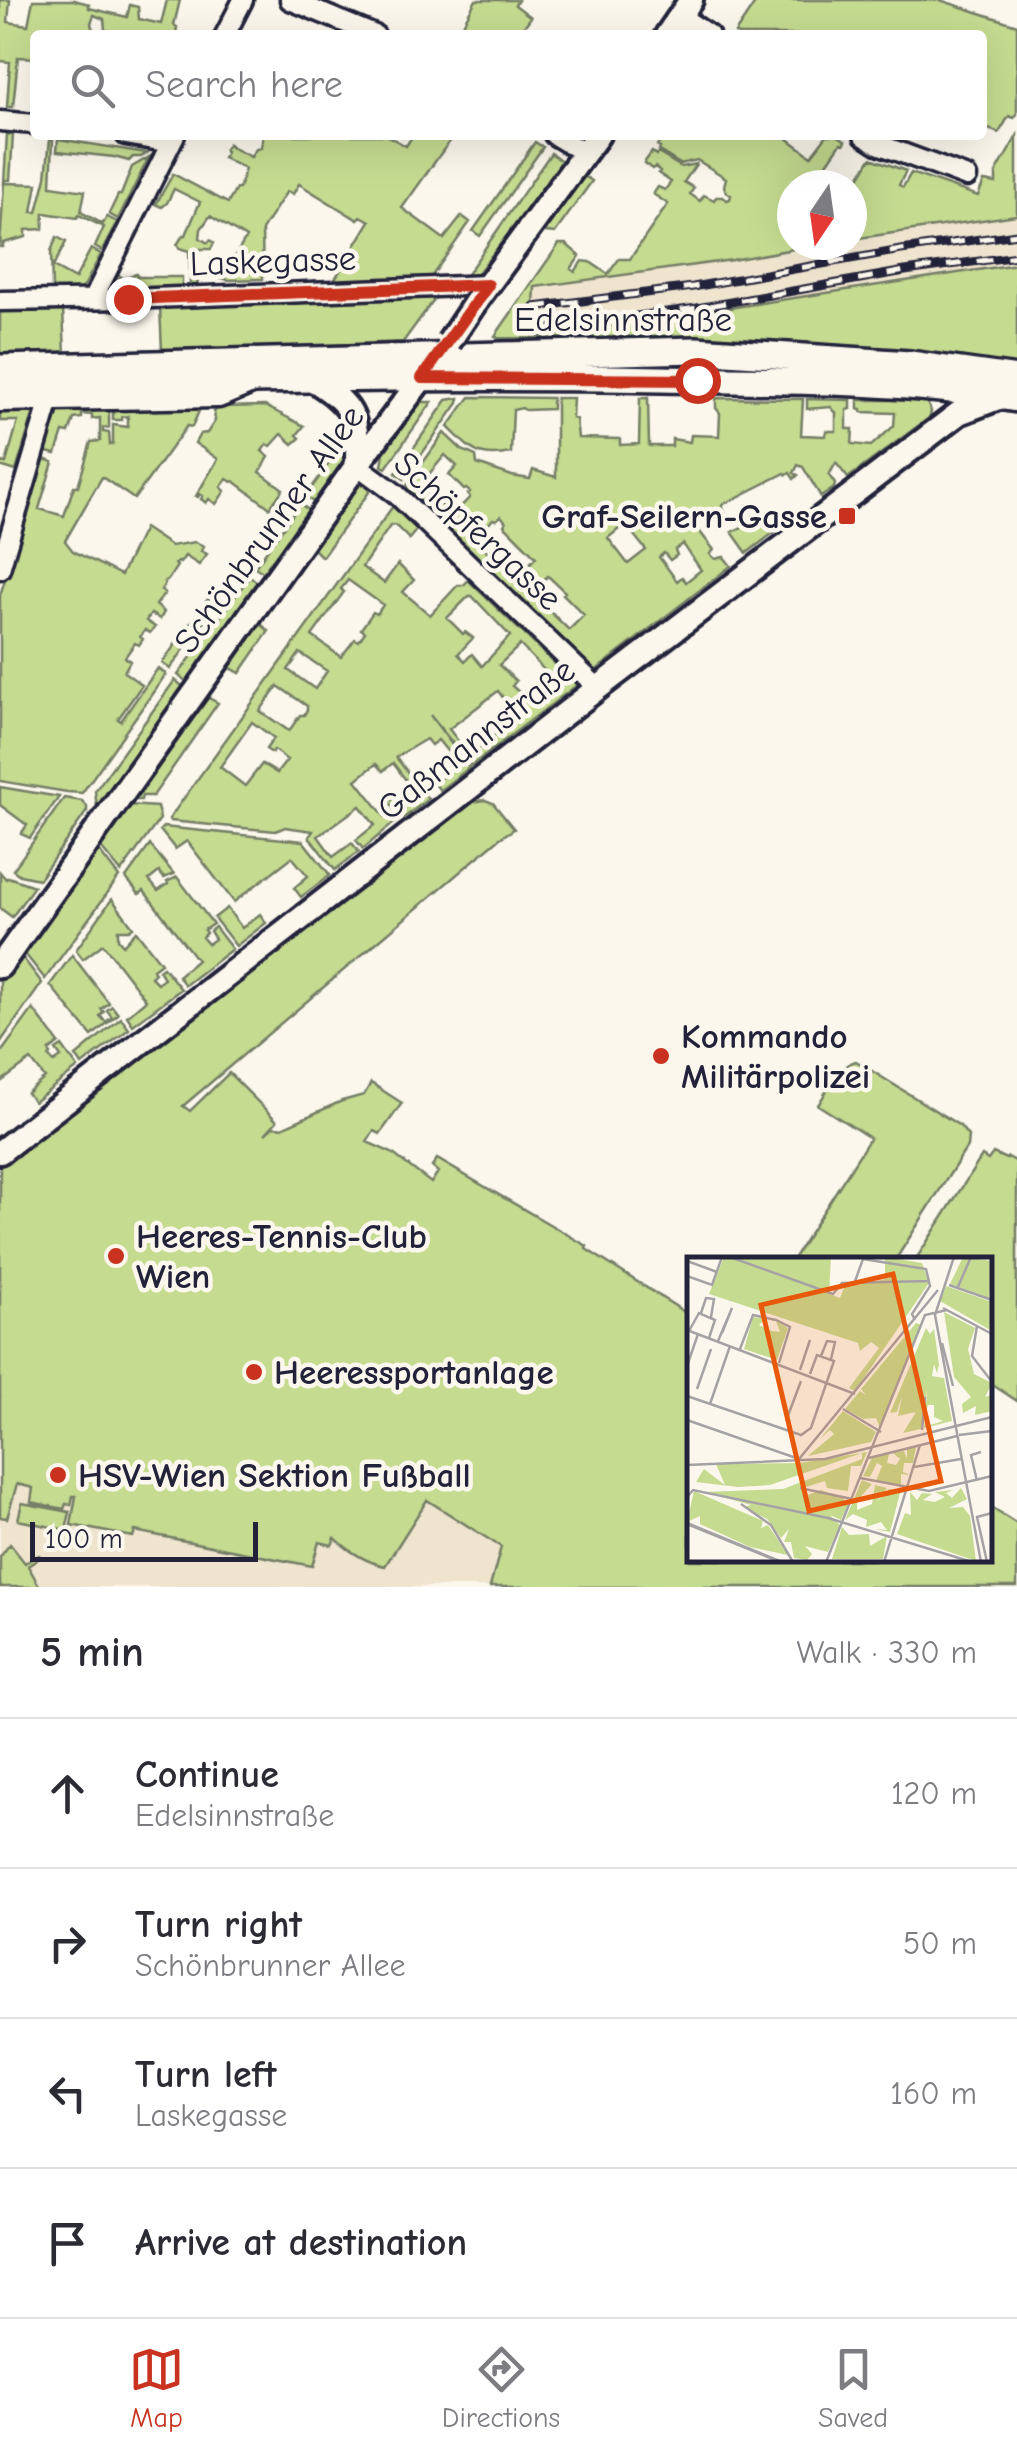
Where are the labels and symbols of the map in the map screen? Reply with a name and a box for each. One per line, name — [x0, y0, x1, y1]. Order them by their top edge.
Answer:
north arrow — [777, 170, 867, 260]
street label: Laskegasse — [189, 238, 357, 284]
route end — [106, 277, 152, 323]
street label: Edelsinnstraße — [514, 299, 732, 340]
route start — [675, 358, 721, 404]
street label: Schönbrunner Allee — [165, 397, 373, 661]
street label: Schöpfergasse — [386, 443, 570, 619]
place label: Graf-Seilern-Gasse — [541, 496, 827, 537]
marker: Graf-Seilern-Gasse — [836, 505, 858, 527]
street label: Gaßmannstraße — [369, 649, 583, 829]
place label: Kommando Militärpolizei — [681, 1016, 870, 1097]
marker: Kommando Militärpolizei — [650, 1045, 672, 1067]
place label: Heeres-Tennis-Club Wien — [136, 1216, 427, 1297]
marker: Heeres-Tennis-Club Wien — [105, 1245, 127, 1267]
inset map — [687, 1257, 992, 1562]
place label: Heeressportanlage — [274, 1352, 554, 1393]
marker: Heeressportanlage — [243, 1361, 265, 1383]
place label: HSV-Wien Sektion Fußball — [78, 1455, 471, 1496]
marker: HSV-Wien Sektion Fußball — [47, 1464, 69, 1486]
scale bar — [30, 1517, 258, 1562]

